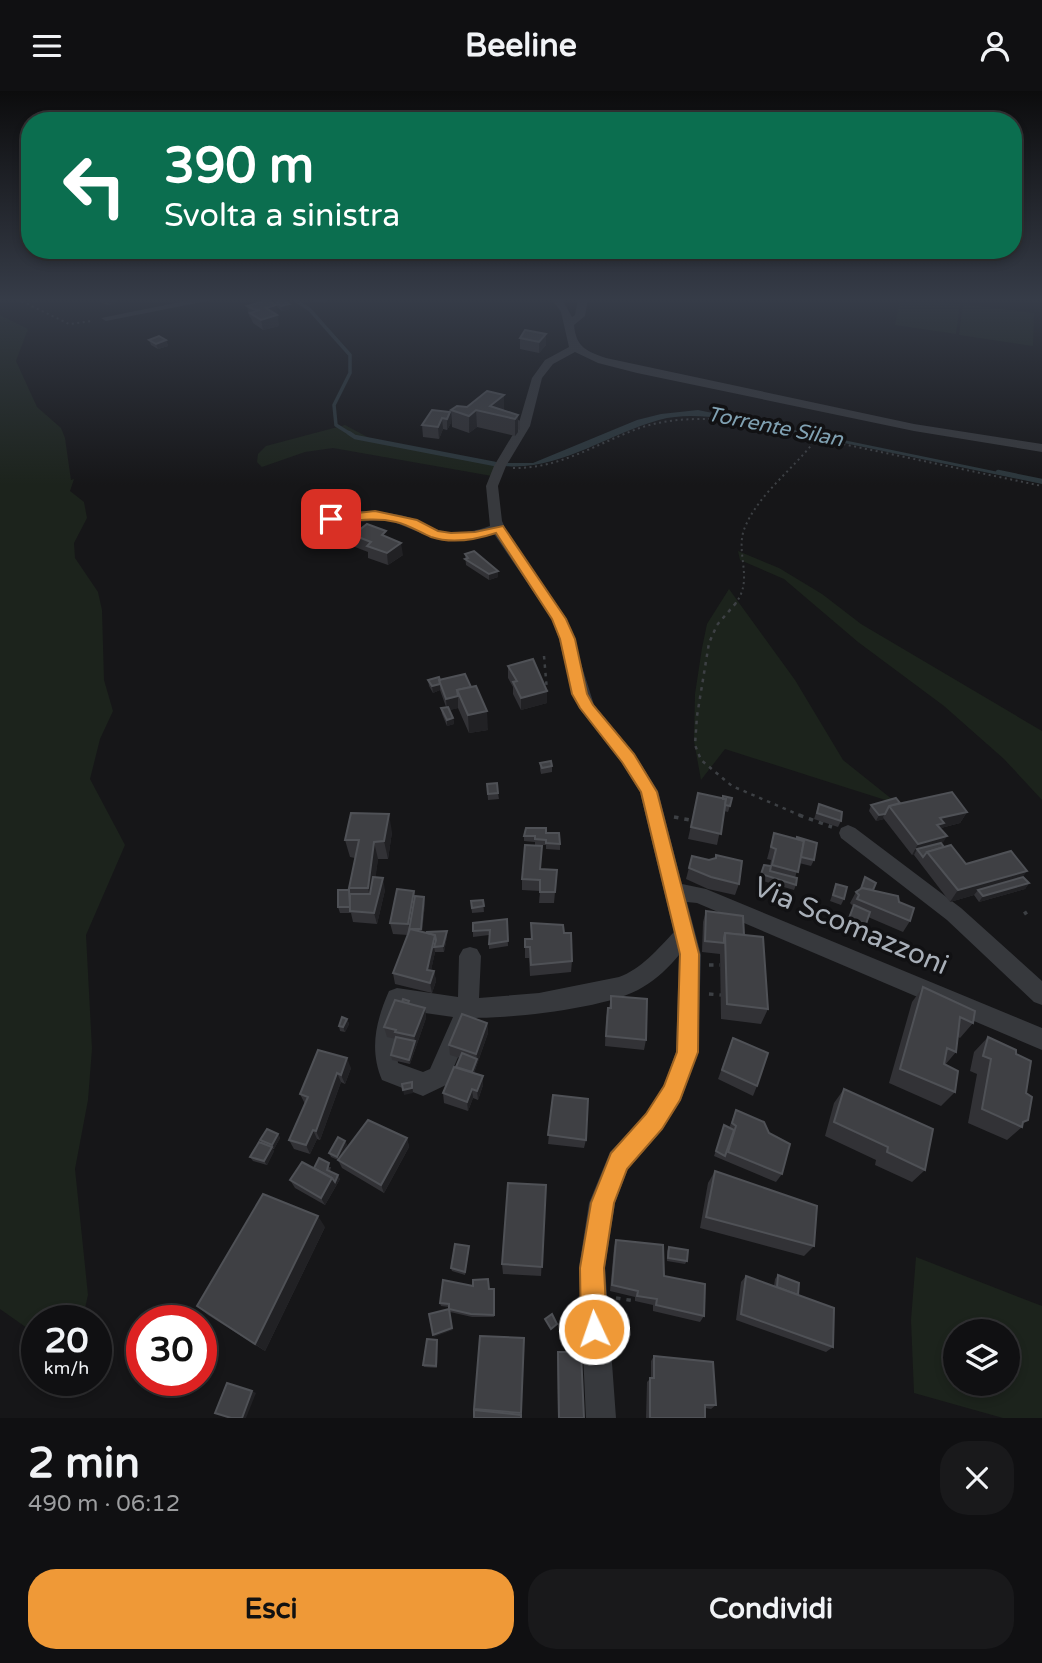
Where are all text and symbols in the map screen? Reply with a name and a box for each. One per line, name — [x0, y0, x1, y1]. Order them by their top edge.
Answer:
icon: menu — [28, 27, 66, 65]
text: Beeline — [465, 27, 577, 65]
icon: person — [976, 27, 1014, 65]
text: 390 m — [164, 137, 314, 196]
icon: left — [49, 140, 140, 231]
text: Svolta a sinistra — [164, 197, 400, 235]
water label: Torrente Silan — [705, 402, 846, 453]
pin — [301, 489, 361, 549]
icon: arrive — [312, 500, 350, 538]
street label: Via Scomazzoni — [748, 870, 954, 982]
position arrow — [557, 1292, 631, 1366]
speed limit sign: 30 — [126, 1305, 217, 1396]
map controls — [943, 1319, 1020, 1396]
button: layers — [943, 1319, 1020, 1396]
text: 20 — [45, 1320, 88, 1362]
text: km/h — [44, 1357, 89, 1379]
text: 2 min — [28, 1438, 140, 1489]
button: close — [940, 1441, 1014, 1515]
text: 490 m · 06:12 — [28, 1490, 180, 1518]
button: Esci — [28, 1569, 514, 1649]
button: Condividi — [528, 1569, 1014, 1649]

